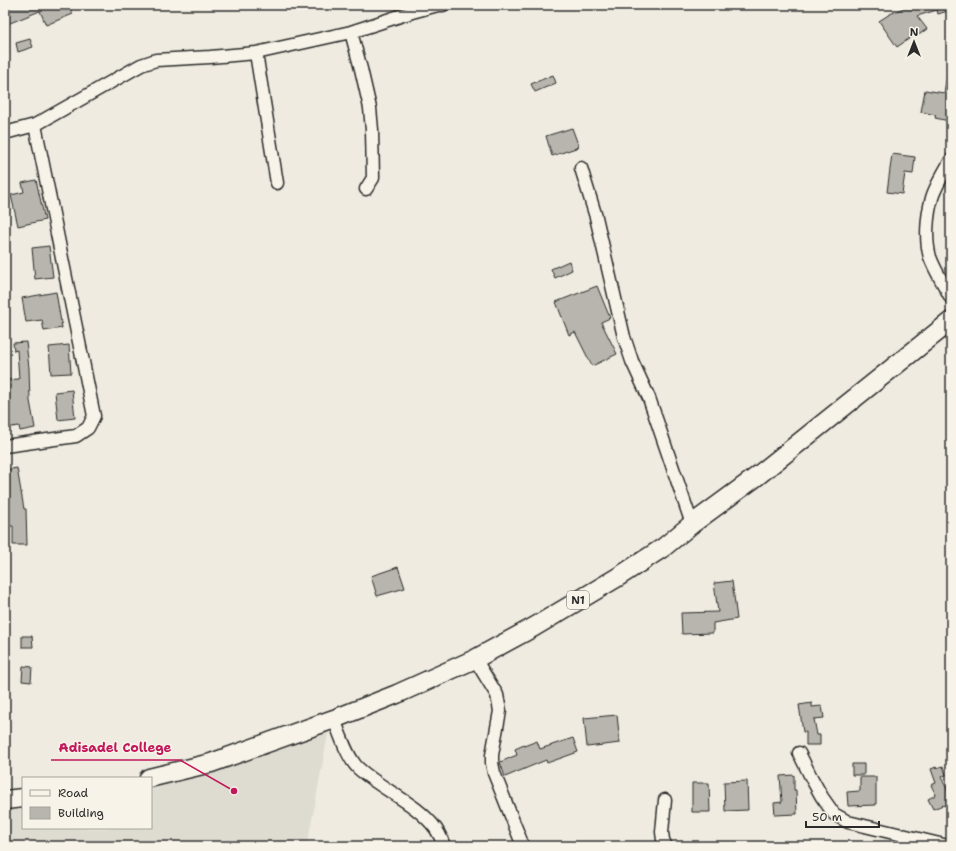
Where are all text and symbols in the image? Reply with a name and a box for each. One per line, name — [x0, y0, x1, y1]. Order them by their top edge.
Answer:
north arrow — [894, 22, 934, 62]
text: N — [910, 25, 919, 40]
road number: N1 — [567, 591, 589, 609]
callout: Adisadel College — [51, 735, 180, 760]
text: Adisadel College — [59, 739, 172, 756]
legend — [22, 777, 152, 829]
text: Road — [58, 785, 89, 801]
scale bar — [806, 803, 879, 829]
text: Building — [58, 805, 104, 821]
text: 50 m — [812, 809, 842, 825]

